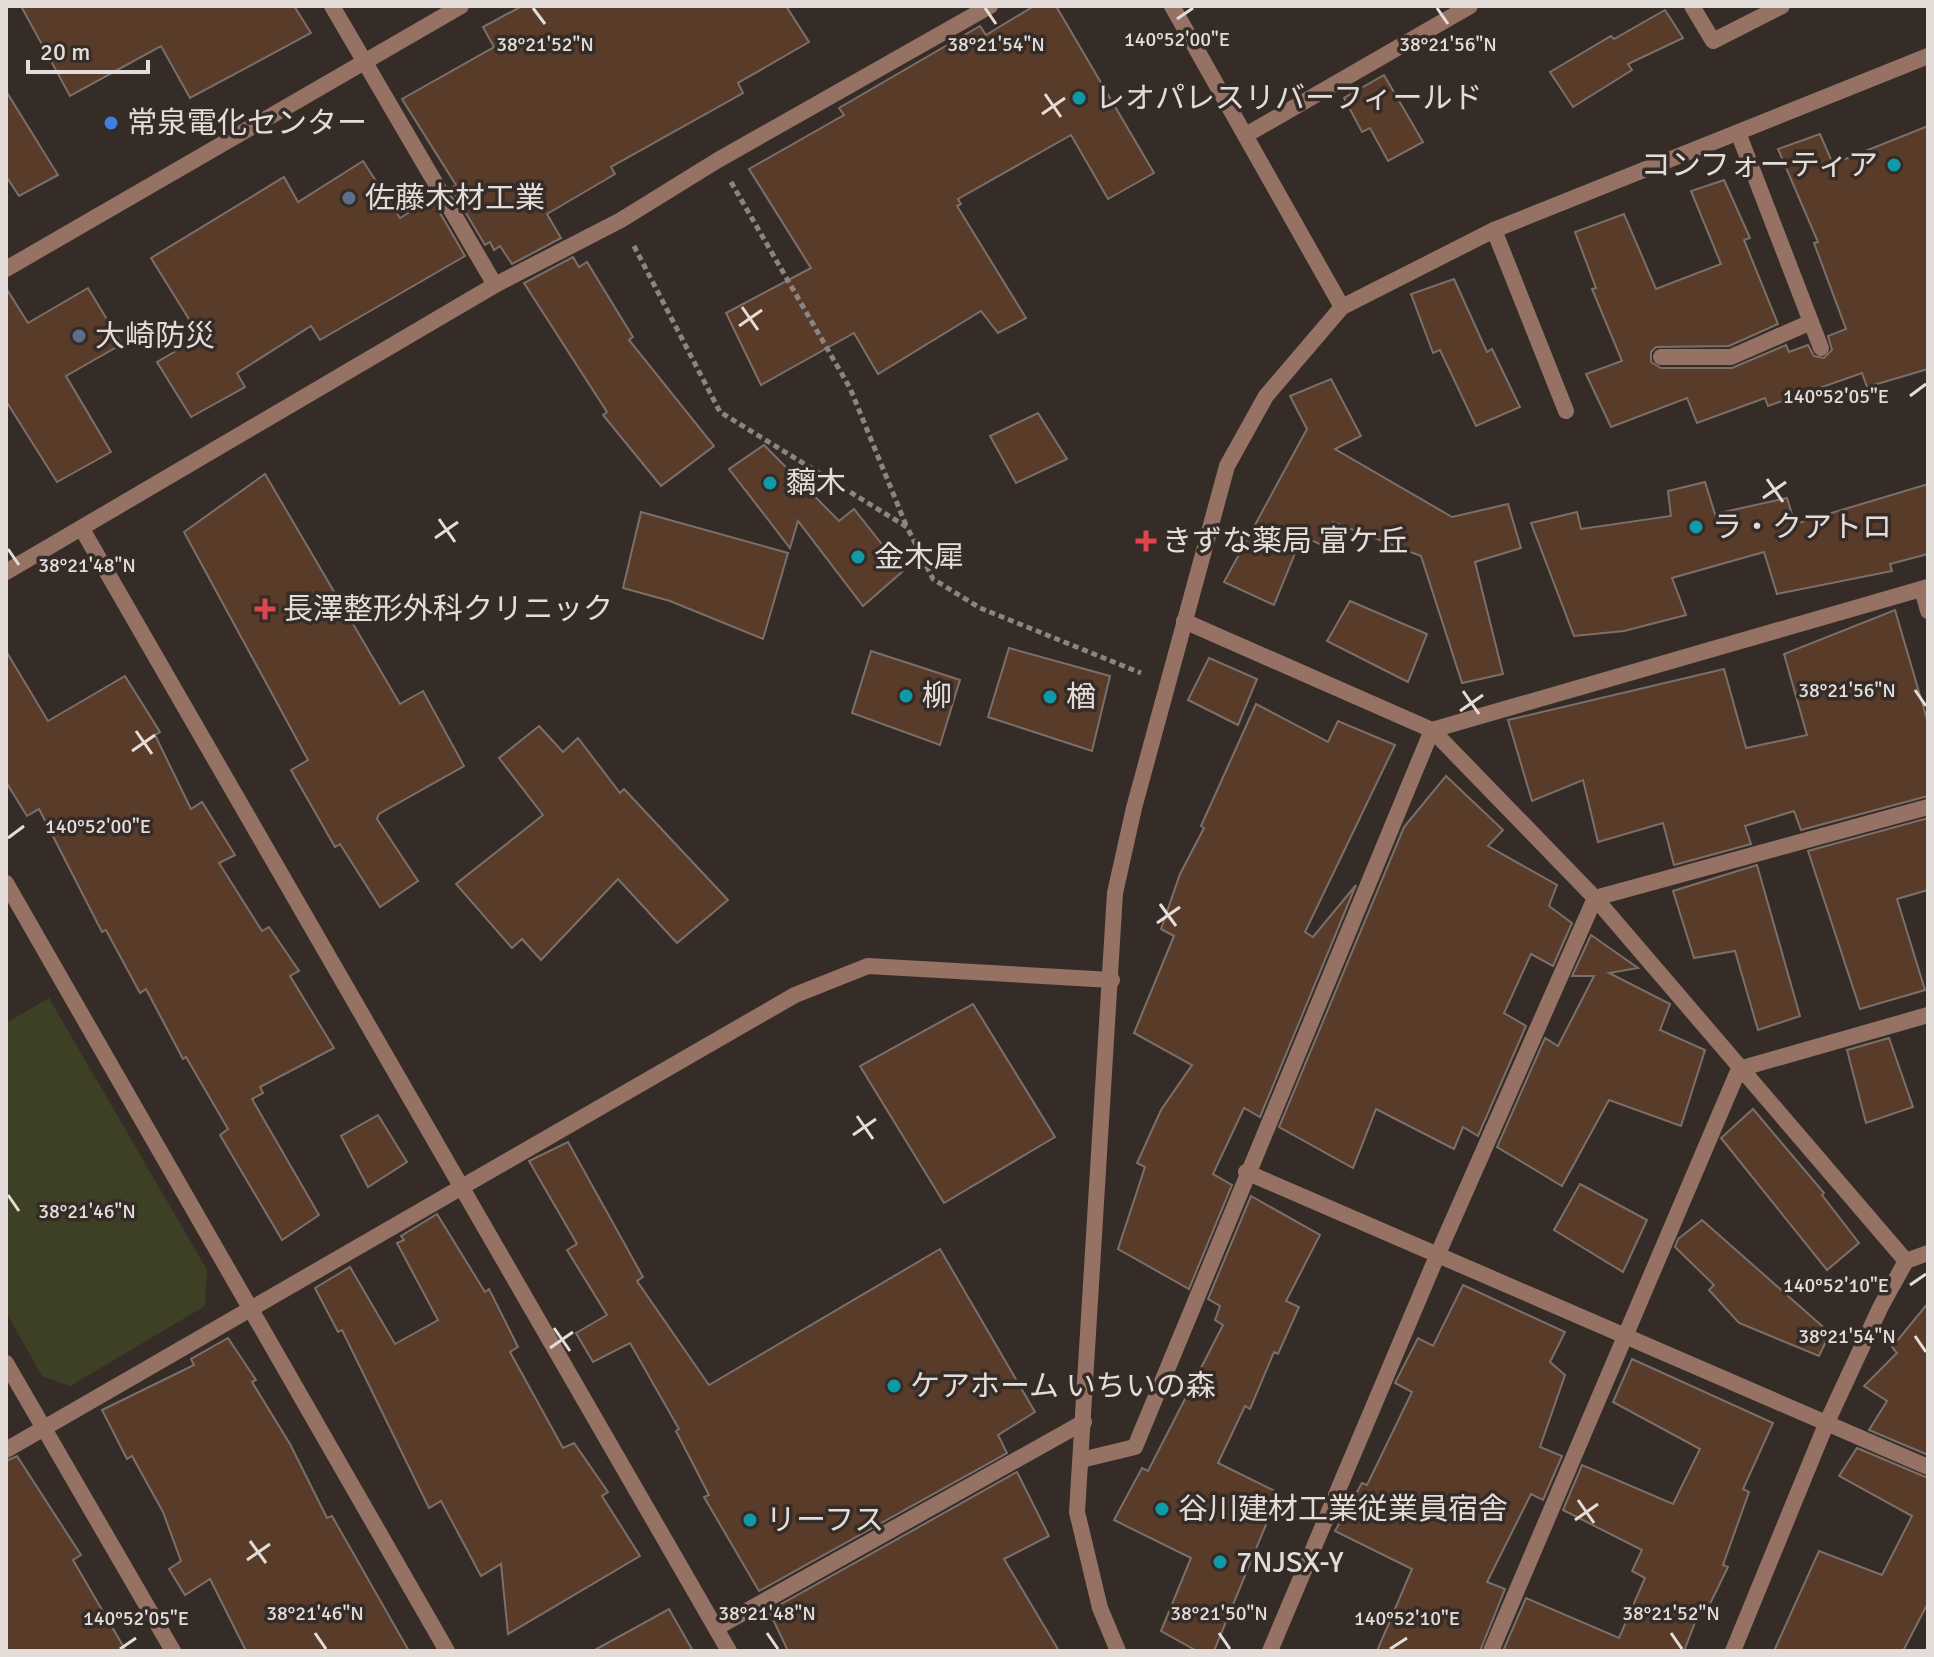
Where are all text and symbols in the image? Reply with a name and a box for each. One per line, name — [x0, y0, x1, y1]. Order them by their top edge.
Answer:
scale bar — [28, 24, 148, 74]
text: 140°52'00"E — [1124, 27, 1230, 52]
text: 38°21'52"N — [496, 32, 594, 57]
text: 38°21'54"N — [947, 32, 1045, 57]
text: 38°21'56"N — [1399, 32, 1497, 57]
text: 20 m — [40, 37, 90, 67]
place label: レオパレスリバーフィールド — [1095, 80, 1483, 117]
marker: レオパレスリバーフィールド — [1070, 89, 1088, 107]
place label: 常泉電化センター — [127, 105, 367, 142]
marker: 常泉電化センター — [102, 114, 120, 132]
place label: コンフォーティア — [1641, 147, 1878, 184]
marker: コンフォーティア — [1885, 156, 1903, 174]
place label: 佐藤木材工業 — [365, 180, 545, 217]
marker: 佐藤木材工業 — [340, 189, 358, 207]
place label: 大崎防災 — [95, 318, 215, 355]
marker: 大崎防災 — [70, 327, 88, 345]
text: 140°52'05"E — [1783, 384, 1889, 409]
place label: 黐木 — [786, 465, 846, 502]
marker: 黐木 — [761, 474, 779, 492]
place label: ラ・クアトロ — [1712, 509, 1892, 546]
marker: ラ・クアトロ — [1687, 518, 1705, 536]
place label: きずな薬局 富ケ丘 — [1162, 523, 1409, 560]
marker: きずな薬局 富ケ丘 — [1137, 532, 1155, 550]
place label: 金木犀 — [874, 539, 964, 576]
marker: 金木犀 — [849, 548, 867, 566]
text: 38°21'48"N — [38, 553, 136, 578]
place label: 長澤整形外科クリニック — [283, 591, 613, 628]
marker: 長澤整形外科クリニック — [254, 598, 276, 620]
place label: 柳 — [922, 678, 952, 715]
text: 38°21'56"N — [1798, 678, 1896, 703]
place label: 楢 — [1066, 679, 1096, 716]
marker: 柳 — [897, 687, 915, 705]
marker: 楢 — [1041, 688, 1059, 706]
text: 140°52'00"E — [45, 814, 151, 839]
text: 38°21'46"N — [38, 1199, 136, 1224]
text: 140°52'10"E — [1783, 1273, 1889, 1298]
text: 38°21'54"N — [1798, 1324, 1896, 1349]
place label: ケアホーム いちいの森 — [910, 1368, 1216, 1405]
marker: ケアホーム いちいの森 — [885, 1377, 903, 1395]
place label: 谷川建材工業従業員宿舎 — [1178, 1491, 1508, 1528]
marker: 谷川建材工業従業員宿舎 — [1153, 1500, 1171, 1518]
place label: リーフス — [766, 1502, 884, 1539]
marker: リーフス — [741, 1511, 759, 1529]
place label: 7NJSX-Y — [1236, 1544, 1344, 1581]
marker: 7NJSX-Y — [1211, 1553, 1229, 1571]
text: 38°21'46"N — [266, 1601, 364, 1626]
text: 38°21'48"N — [718, 1601, 816, 1626]
text: 38°21'50"N — [1170, 1601, 1268, 1626]
text: 38°21'52"N — [1622, 1601, 1720, 1626]
text: 140°52'05"E — [83, 1606, 189, 1631]
text: 140°52'10"E — [1354, 1606, 1460, 1631]

